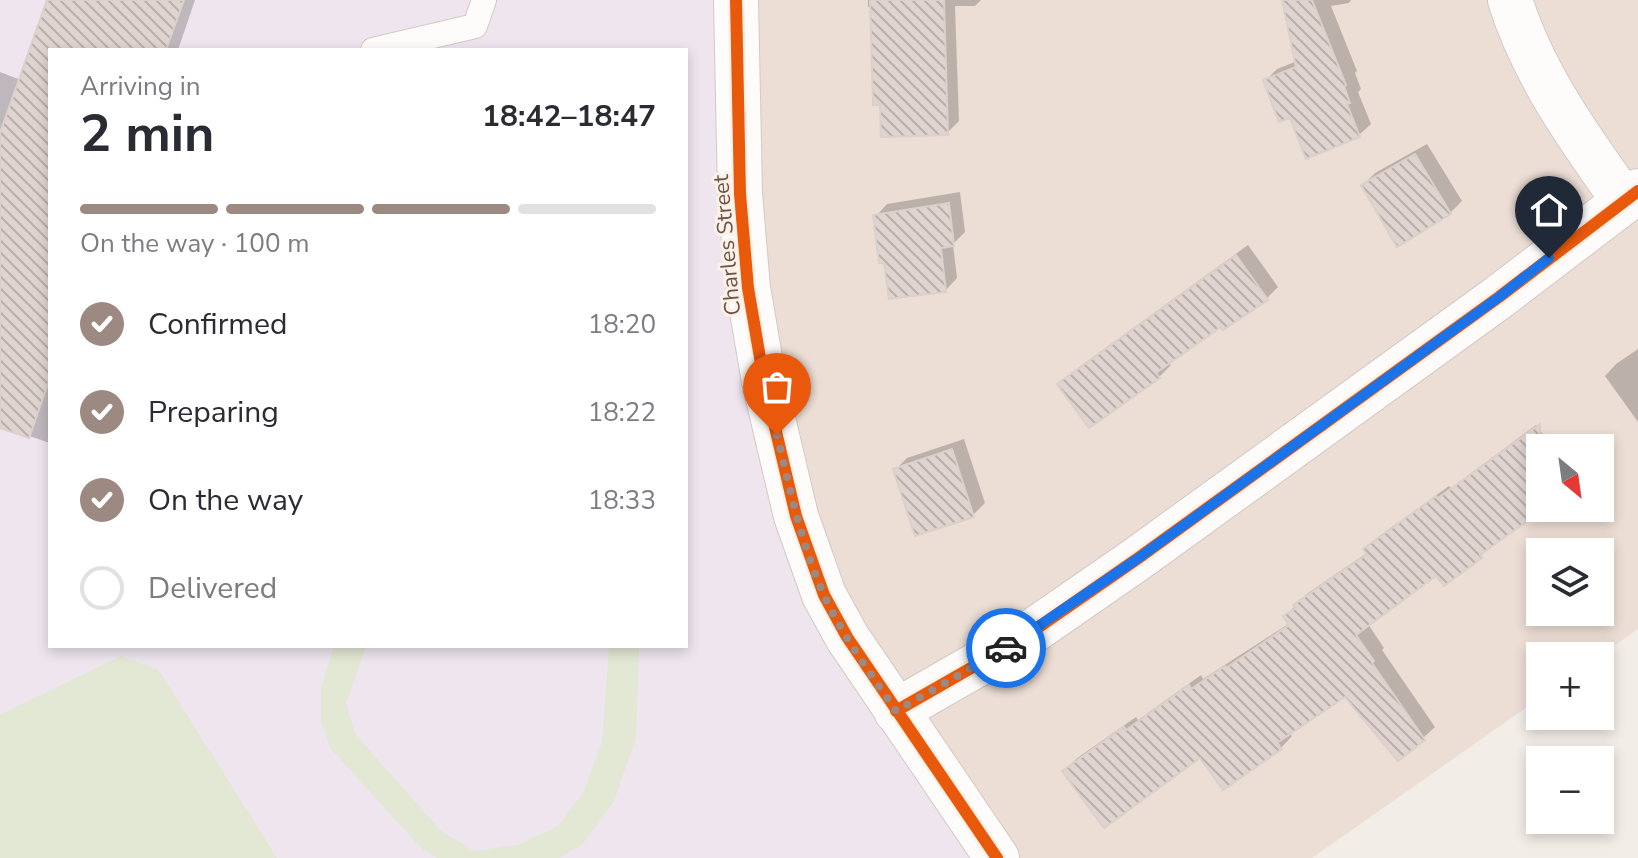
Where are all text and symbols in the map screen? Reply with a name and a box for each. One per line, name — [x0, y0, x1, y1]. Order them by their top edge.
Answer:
text: Arriving in — [80, 69, 201, 104]
text: 18:42–18:47 — [482, 96, 656, 137]
text: 2 min — [80, 98, 215, 169]
street label: Charles Street — [706, 173, 748, 317]
pin — [1515, 176, 1583, 258]
icon: home — [1527, 188, 1571, 232]
text: On the way · 100 m — [80, 226, 309, 261]
icon: check — [80, 302, 124, 346]
text: Confirmed — [148, 304, 288, 345]
text: 18:20 — [588, 307, 656, 342]
pin — [743, 353, 811, 435]
icon: bag — [755, 365, 799, 409]
icon: check — [80, 390, 124, 434]
text: Preparing — [148, 392, 279, 433]
text: 18:22 — [588, 395, 656, 430]
north arrow — [1526, 434, 1614, 522]
map controls — [1526, 434, 1614, 834]
icon: check — [80, 478, 124, 522]
text: On the way — [148, 480, 303, 521]
text: 18:33 — [588, 483, 656, 518]
button: layers — [1526, 538, 1614, 626]
text: Delivered — [148, 568, 277, 609]
courier — [966, 608, 1046, 688]
icon: car — [984, 626, 1028, 670]
button: + — [1526, 642, 1614, 730]
button: − — [1526, 746, 1614, 834]

